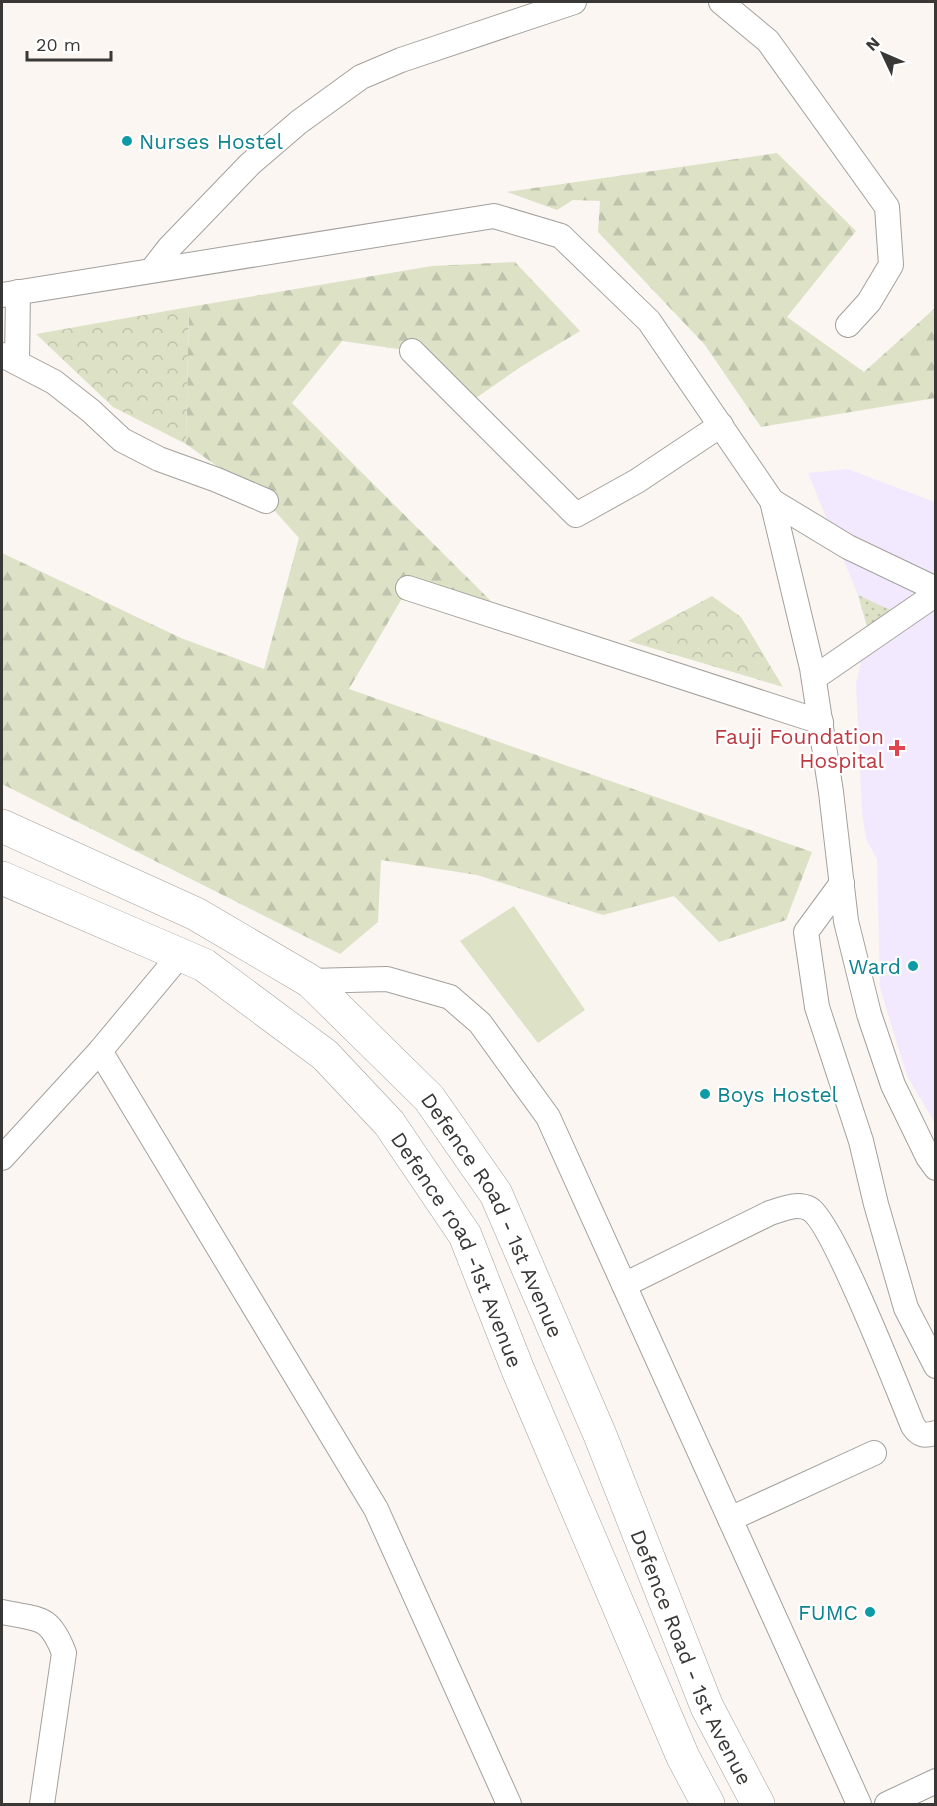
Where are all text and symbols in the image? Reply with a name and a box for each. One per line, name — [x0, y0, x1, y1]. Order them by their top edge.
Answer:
scale bar — [27, 24, 111, 62]
north arrow — [853, 24, 913, 84]
text: N — [862, 33, 884, 55]
text: 20 m — [36, 34, 81, 55]
place label: Nurses Hostel — [139, 129, 284, 154]
marker: Nurses Hostel — [120, 134, 134, 148]
place label: Fauji Foundation Hospital — [714, 724, 885, 773]
marker: Fauji Foundation Hospital — [888, 739, 906, 757]
place label: Ward — [848, 954, 901, 979]
marker: Ward — [906, 959, 920, 973]
place label: Boys Hostel — [717, 1082, 839, 1107]
street label: Defence Road - 1st Avenue — [416, 1087, 569, 1341]
marker: Boys Hostel — [698, 1087, 712, 1101]
street label: Defence road -1st Avenue — [386, 1127, 528, 1371]
street label: Defence Road - 1st Avenue — [626, 1526, 758, 1789]
place label: FUMC — [798, 1600, 858, 1625]
marker: FUMC — [863, 1605, 877, 1619]

